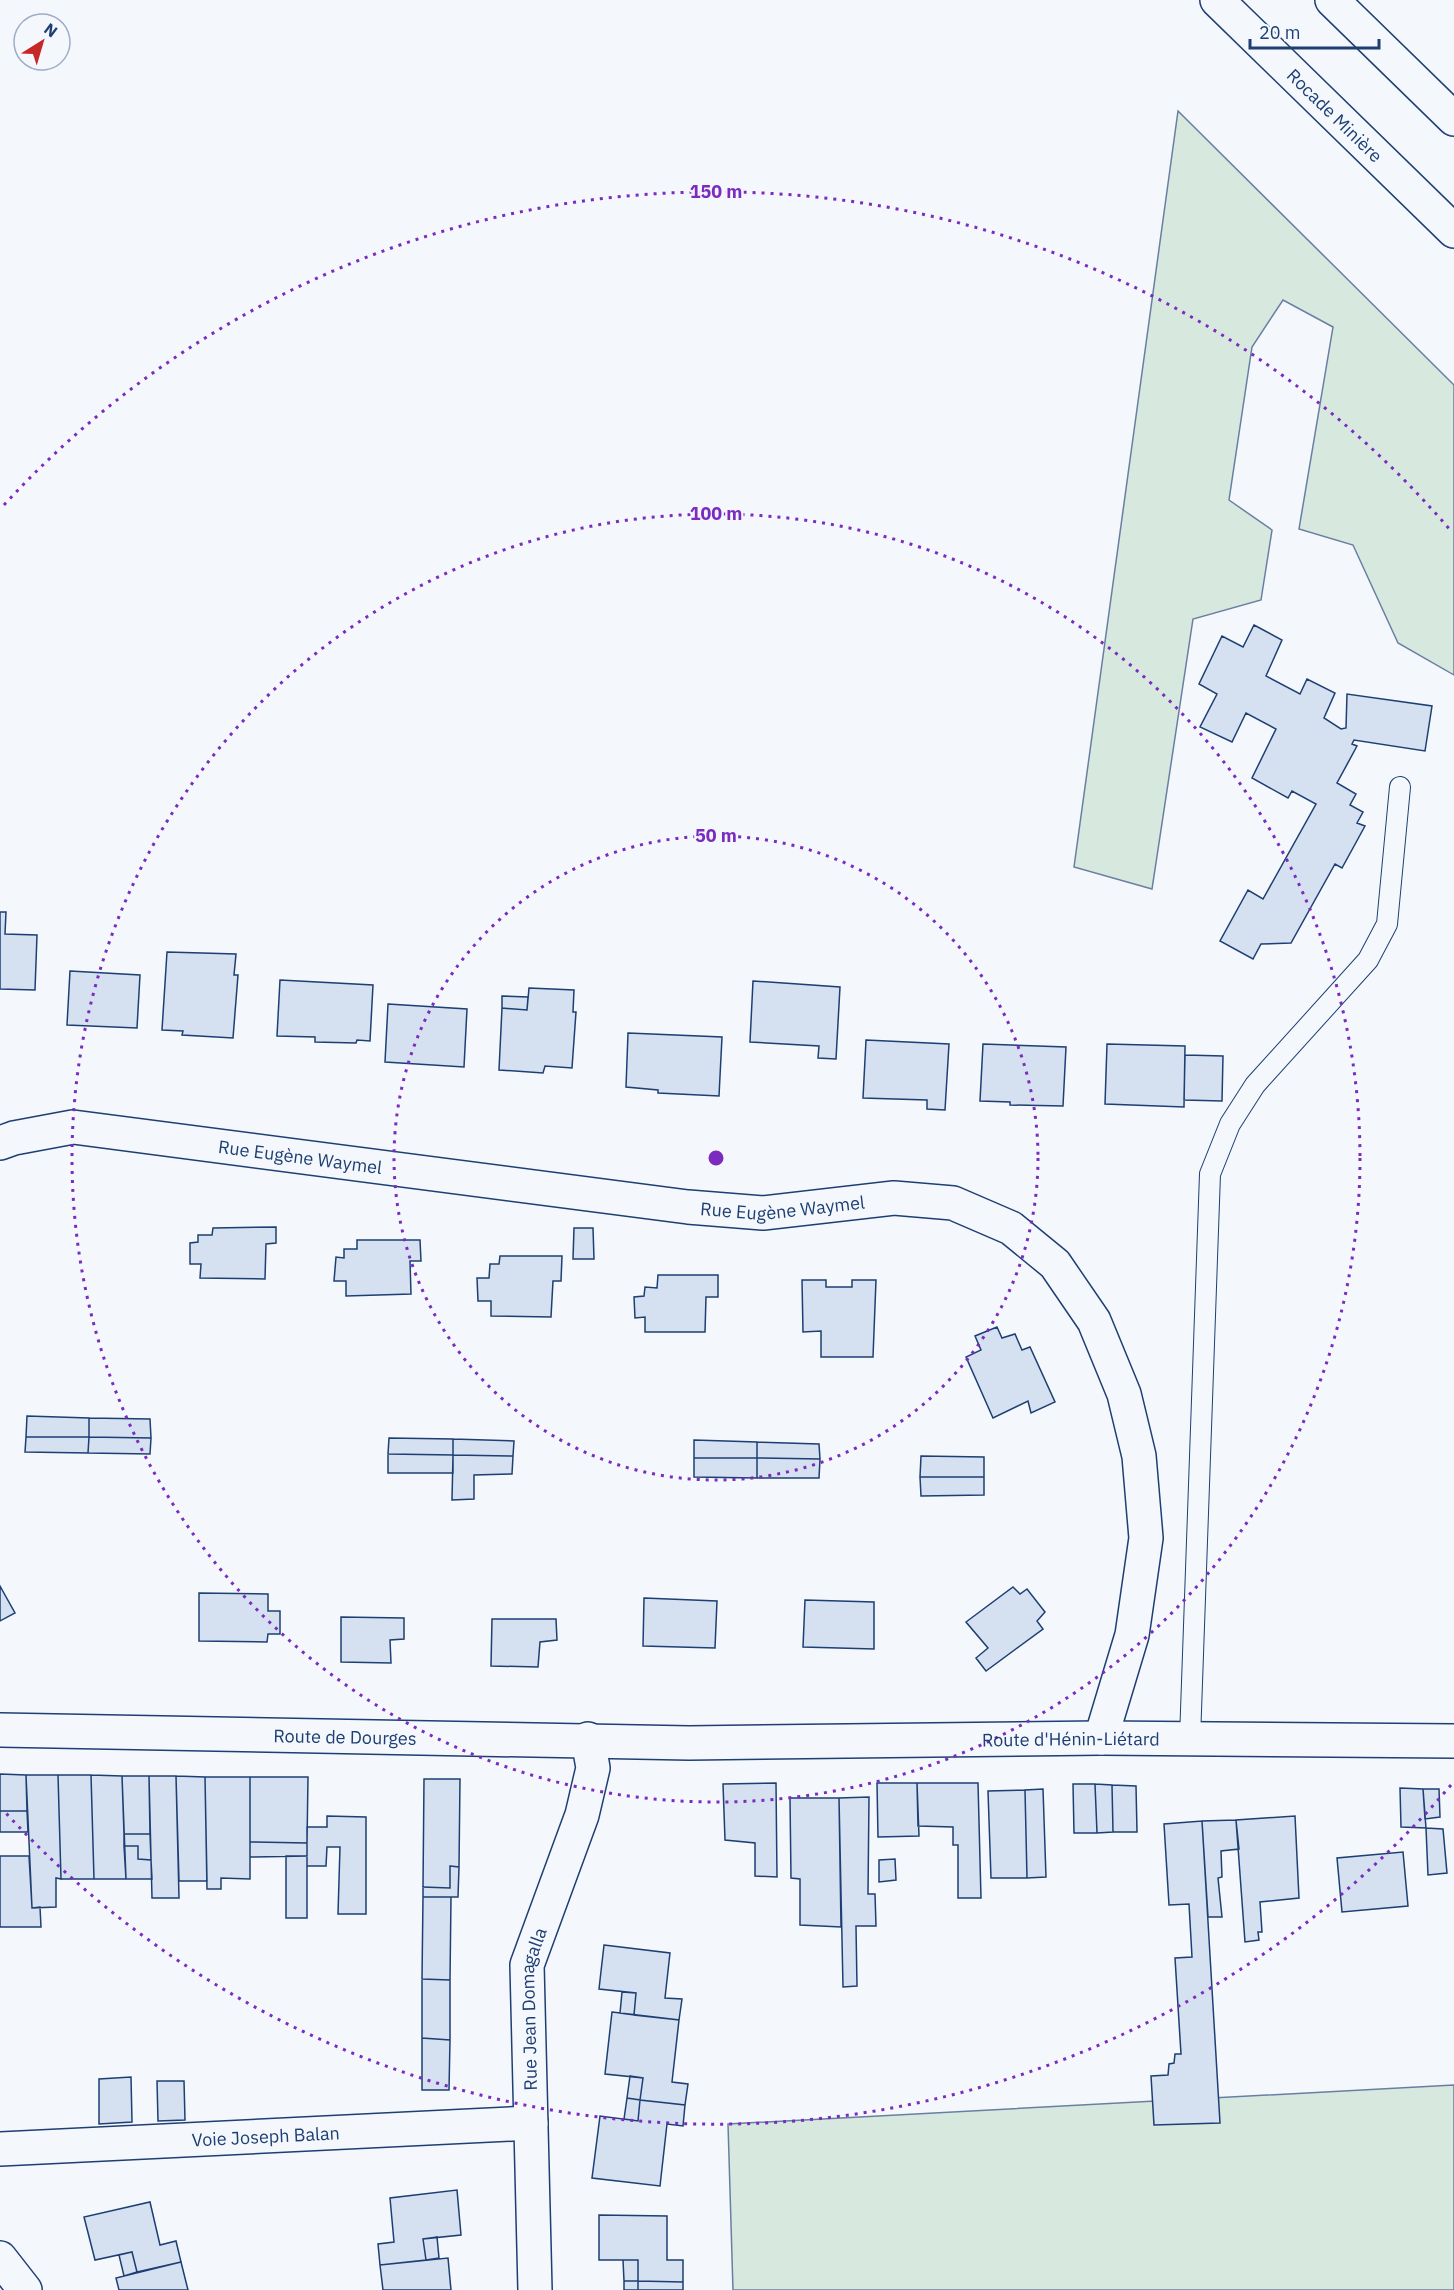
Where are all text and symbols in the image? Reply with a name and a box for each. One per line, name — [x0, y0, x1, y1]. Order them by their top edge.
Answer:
north arrow — [12, 12, 72, 72]
scale bar — [1250, 12, 1379, 50]
text: N — [40, 19, 62, 41]
text: 20 m — [1259, 21, 1301, 44]
street label: Rocade Minière — [1282, 63, 1388, 167]
text: 150 m — [690, 180, 742, 203]
text: 100 m — [690, 502, 742, 525]
text: 50 m — [695, 824, 737, 847]
street label: Rue Eugène Waymel — [217, 1134, 384, 1179]
centre of rings — [706, 1148, 726, 1168]
street label: Rue Eugène Waymel — [699, 1190, 866, 1225]
street label: Route de Dourges — [273, 1724, 417, 1749]
street label: Route d'Hénin-Liétard — [982, 1726, 1160, 1751]
street label: Rue Jean Domagalla — [515, 1924, 551, 2091]
street label: Voie Joseph Balan — [191, 2121, 340, 2151]

